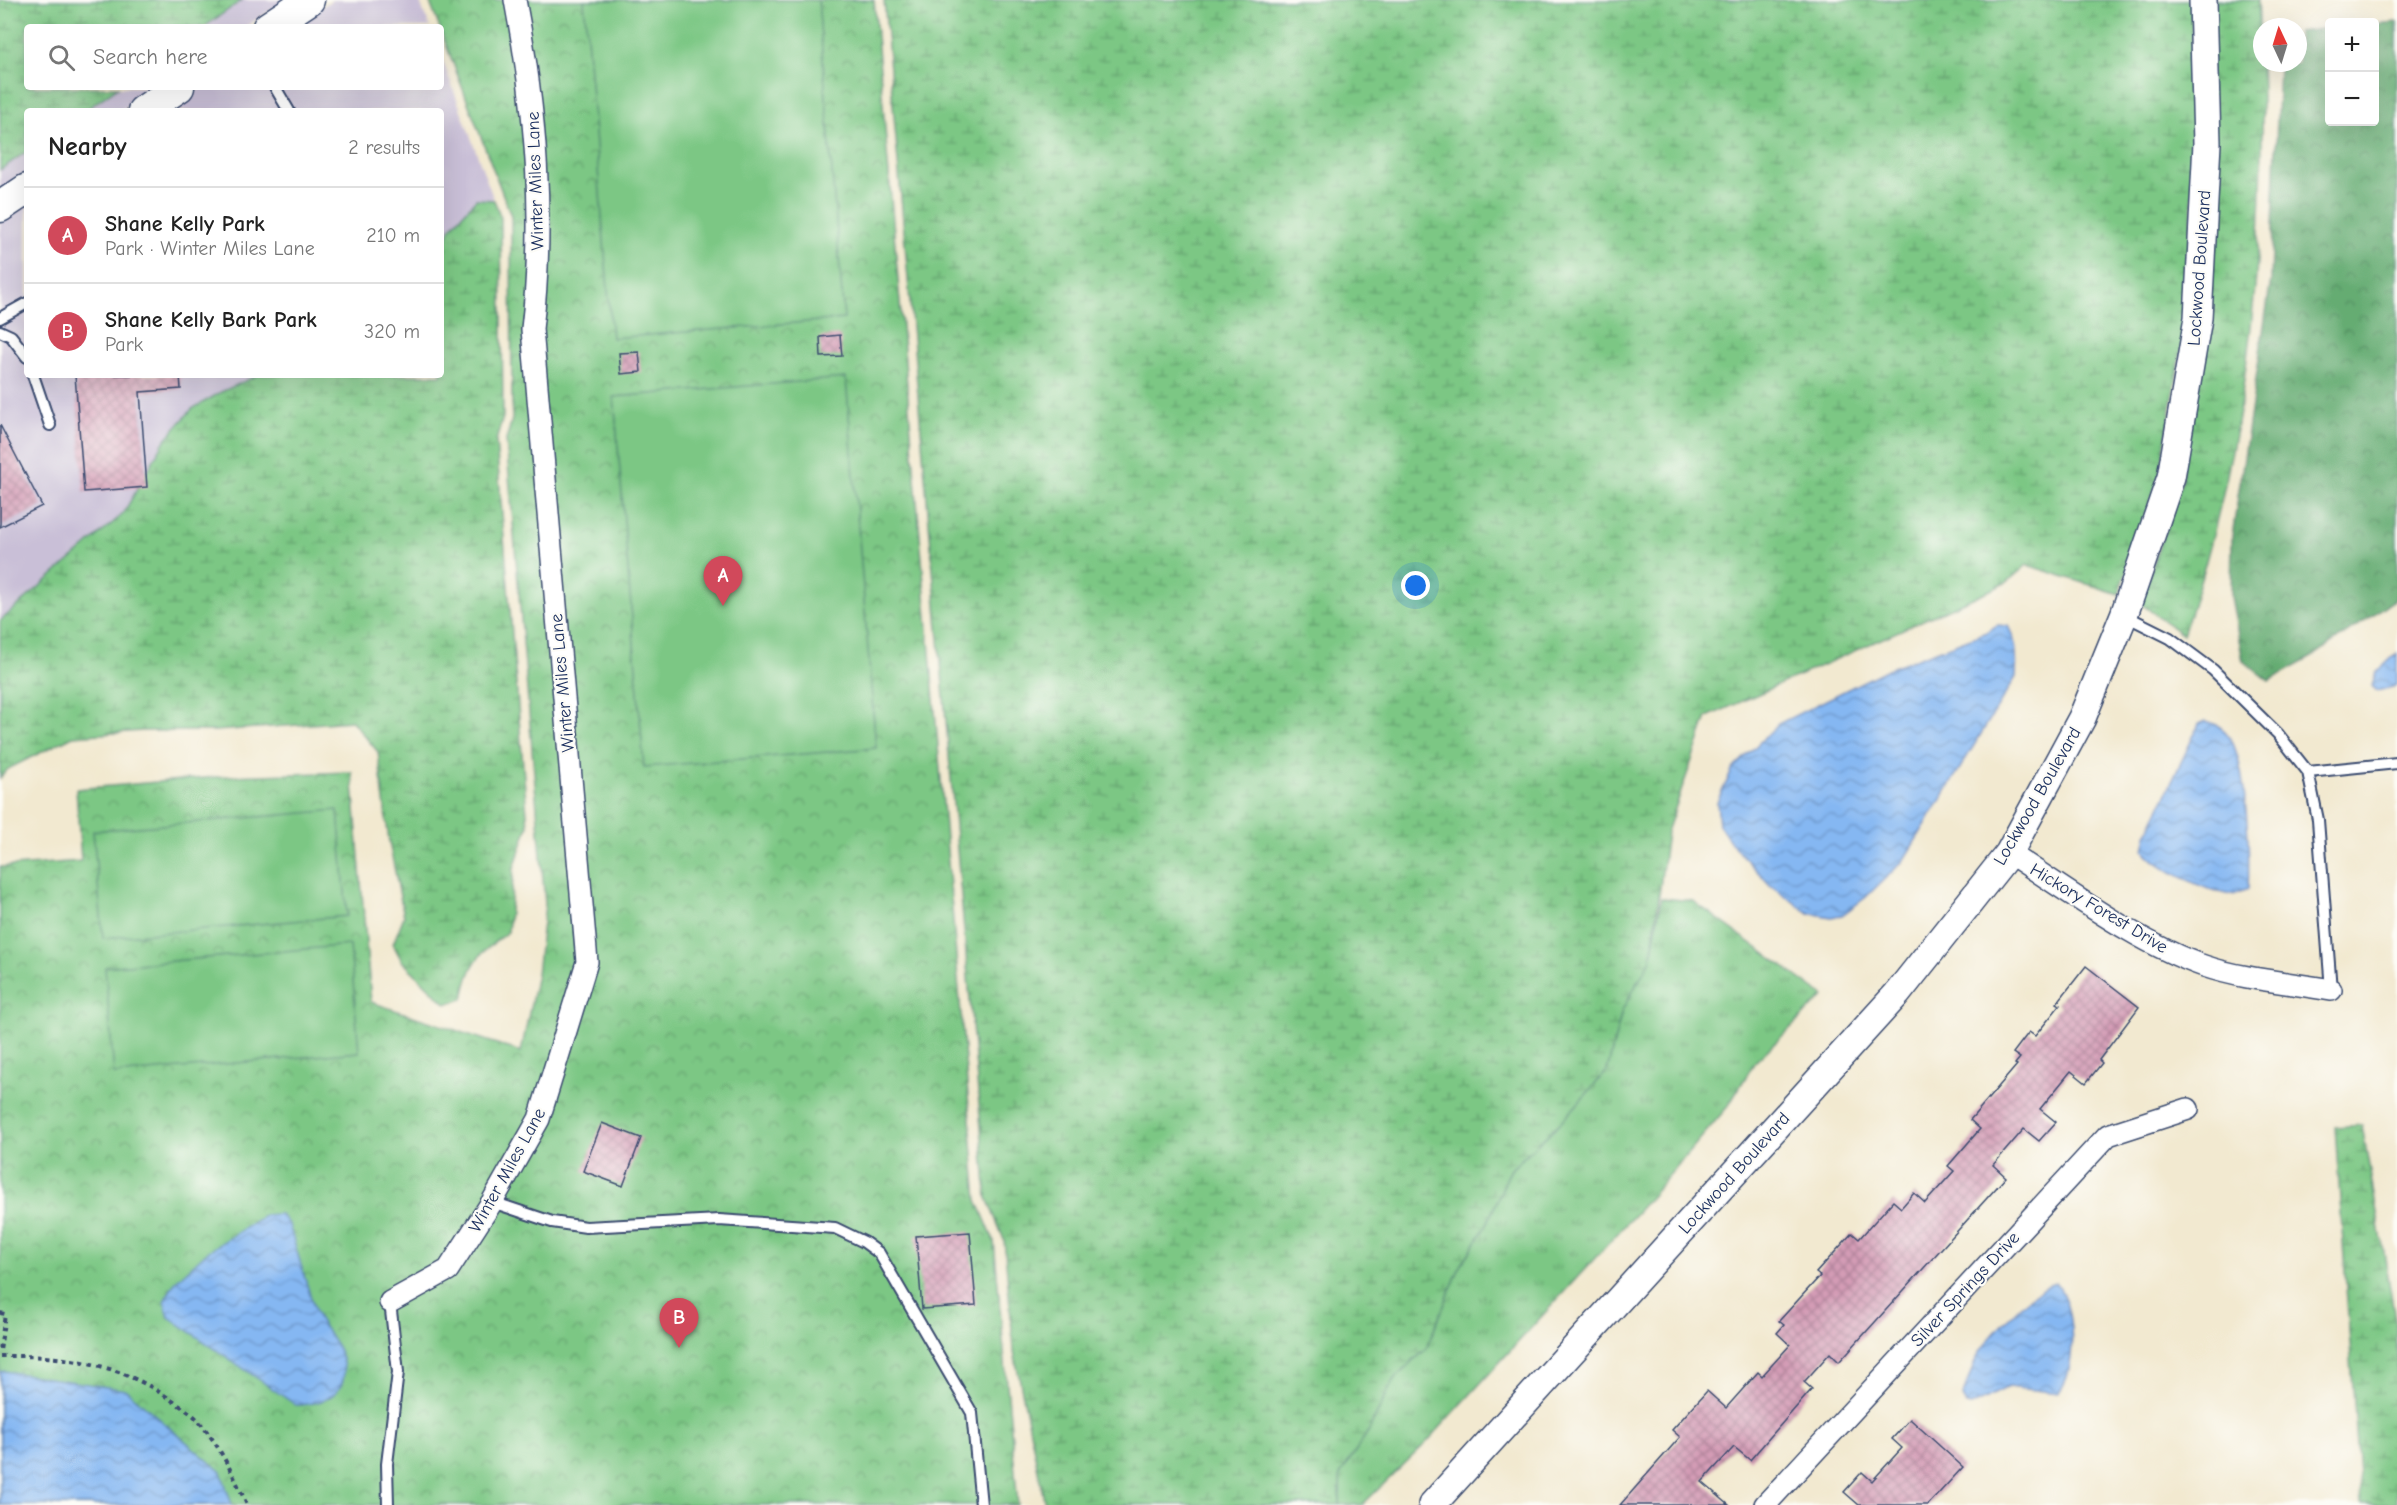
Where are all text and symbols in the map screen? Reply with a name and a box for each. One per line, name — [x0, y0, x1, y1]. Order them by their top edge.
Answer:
north arrow — [2253, 18, 2307, 72]
map controls — [2325, 18, 2379, 126]
button: + — [2325, 18, 2379, 72]
search box — [24, 24, 444, 90]
icon: search — [45, 41, 78, 74]
text: Search here — [93, 44, 208, 70]
button: − — [2325, 72, 2379, 126]
street label: Winter Miles Lane — [523, 111, 548, 251]
text: Nearby — [48, 132, 127, 162]
text: 2 results — [348, 136, 420, 159]
street label: Lockwood Boulevard — [2184, 189, 2215, 347]
text: Shane Kelly Park — [105, 211, 265, 237]
text: A — [62, 224, 73, 247]
text: 210 m — [366, 224, 420, 247]
text: Park · Winter Miles Lane — [105, 237, 315, 260]
text: Shane Kelly Bark Park — [105, 307, 317, 333]
text: B — [61, 320, 74, 343]
text: 320 m — [364, 320, 420, 343]
text: Park — [105, 333, 143, 356]
pin: A — [704, 556, 742, 606]
your location — [1401, 571, 1430, 600]
street label: Winter Miles Lane — [546, 613, 579, 753]
street label: Lockwood Boulevard — [1989, 723, 2086, 869]
street label: Hickory Forest Drive — [2026, 859, 2171, 958]
street label: Winter Miles Lane — [465, 1104, 550, 1236]
street label: Lockwood Boulevard — [1674, 1108, 1794, 1238]
street label: Silver Springs Drive — [1907, 1227, 2024, 1351]
pin: B — [660, 1298, 698, 1348]

